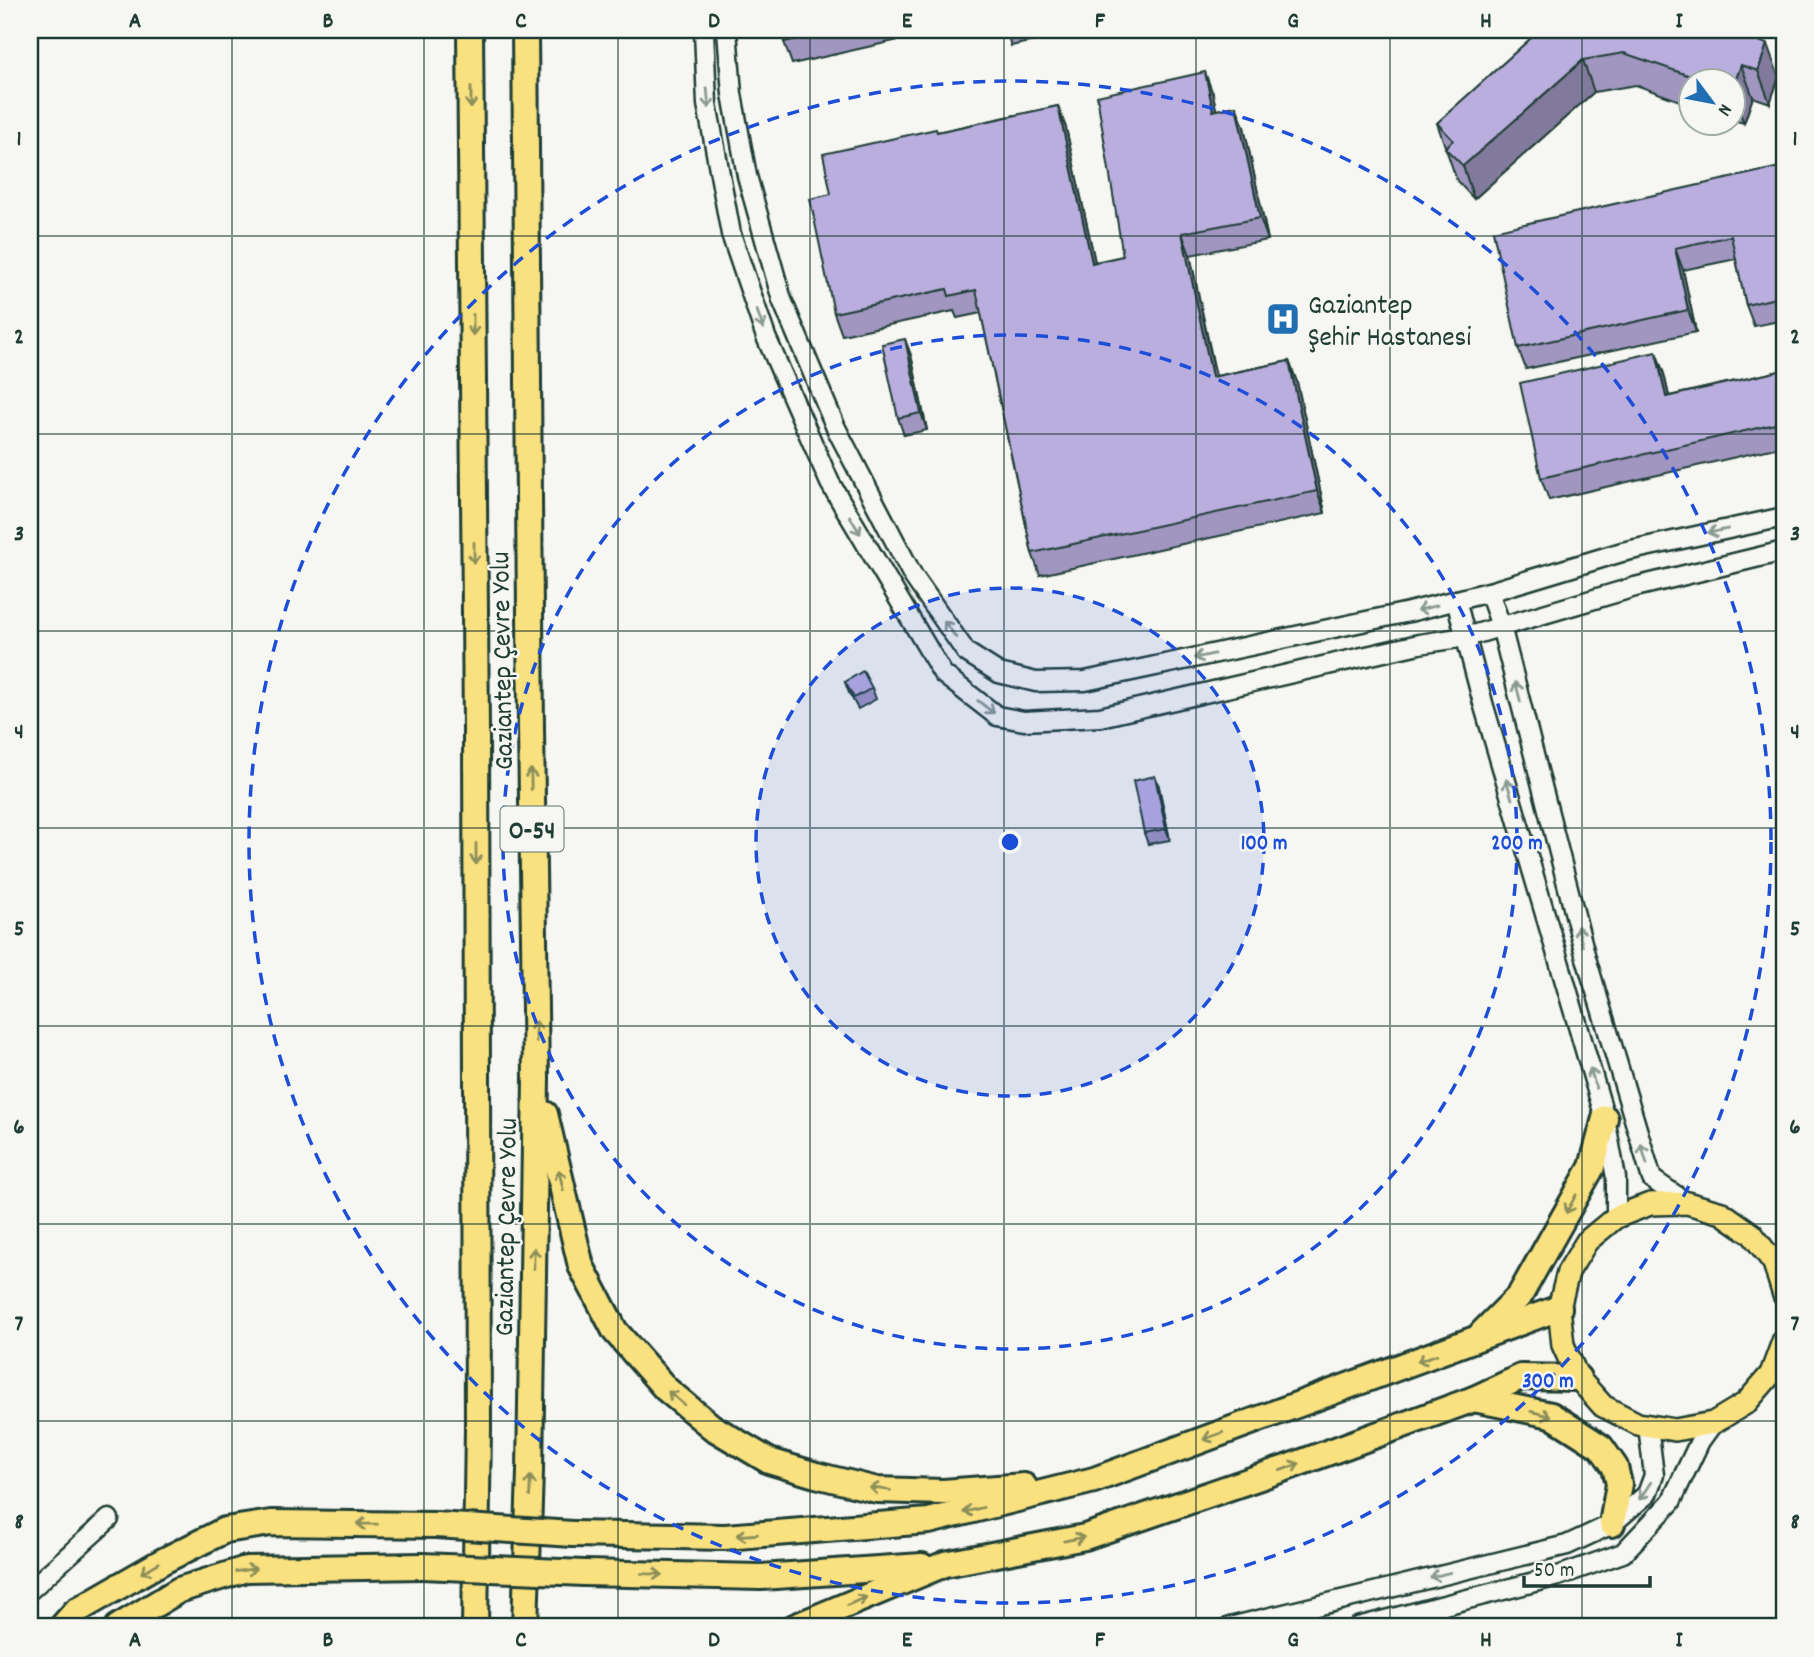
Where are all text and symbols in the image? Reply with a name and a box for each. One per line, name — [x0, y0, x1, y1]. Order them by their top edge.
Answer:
text: A — [129, 6, 141, 39]
text: B — [323, 6, 334, 39]
text: C — [515, 6, 527, 39]
text: D — [708, 6, 720, 39]
text: E — [902, 6, 913, 39]
text: F — [1095, 6, 1106, 39]
text: G — [1287, 6, 1299, 39]
text: H — [1480, 6, 1492, 39]
text: I — [1675, 6, 1683, 39]
north arrow — [1678, 66, 1748, 136]
one-way arrow — [464, 86, 478, 109]
one-way arrow — [702, 86, 715, 109]
text: N — [1710, 98, 1737, 120]
text: 1 — [16, 124, 22, 157]
text: 1 — [1792, 124, 1798, 157]
place label: Gaziantep Şehir Hastanesi — [1308, 288, 1471, 360]
hospital icon: Gaziantep Şehir Hastanesi — [1264, 300, 1302, 338]
one-way arrow — [755, 307, 767, 329]
one-way arrow — [466, 314, 480, 337]
text: 2 — [14, 322, 24, 355]
text: 2 — [1790, 322, 1800, 355]
one-way arrow — [848, 514, 862, 534]
text: 3 — [14, 519, 24, 552]
text: 3 — [1790, 519, 1800, 552]
one-way arrow — [1707, 525, 1730, 539]
one-way arrow — [468, 541, 481, 564]
street label: Gaziantep Çevre Yolu — [483, 551, 527, 771]
one-way arrow — [1416, 602, 1438, 615]
one-way arrow — [943, 620, 957, 639]
one-way arrow — [1193, 649, 1216, 663]
one-way arrow — [1511, 681, 1524, 704]
one-way arrow — [976, 700, 994, 715]
text: 4 — [14, 717, 24, 750]
text: 4 — [1790, 717, 1800, 750]
one-way arrow — [525, 767, 538, 790]
one-way arrow — [1501, 779, 1514, 801]
road number: O-54 — [500, 806, 564, 852]
centre of rings — [998, 830, 1022, 854]
text: 100 m — [1241, 830, 1287, 860]
text: 200 m — [1491, 830, 1543, 860]
one-way arrow — [469, 842, 483, 865]
text: 5 — [14, 914, 24, 947]
text: 5 — [1790, 914, 1800, 947]
one-way arrow — [1573, 925, 1586, 948]
one-way arrow — [529, 1019, 542, 1042]
one-way arrow — [1586, 1068, 1599, 1090]
text: 6 — [13, 1112, 25, 1145]
text: 6 — [1789, 1112, 1801, 1145]
street label: Gaziantep Çevre Yolu — [487, 1117, 531, 1337]
one-way arrow — [1637, 1143, 1650, 1165]
one-way arrow — [553, 1169, 567, 1192]
one-way arrow — [1564, 1193, 1577, 1214]
one-way arrow — [527, 1247, 541, 1270]
text: 7 — [15, 1309, 24, 1342]
text: 7 — [1791, 1309, 1800, 1342]
one-way arrow — [1416, 1353, 1438, 1365]
text: 300 m — [1522, 1368, 1574, 1398]
one-way arrow — [667, 1390, 685, 1405]
one-way arrow — [1529, 1408, 1552, 1421]
one-way arrow — [1203, 1431, 1225, 1443]
one-way arrow — [1278, 1460, 1300, 1472]
one-way arrow — [523, 1474, 536, 1497]
one-way arrow — [1638, 1481, 1652, 1501]
one-way arrow — [869, 1483, 892, 1496]
one-way arrow — [962, 1504, 985, 1517]
text: 8 — [14, 1507, 24, 1540]
text: 8 — [1790, 1507, 1800, 1540]
one-way arrow — [356, 1517, 379, 1531]
one-way arrow — [736, 1529, 759, 1542]
one-way arrow — [1062, 1532, 1085, 1546]
scale bar — [1524, 1545, 1650, 1589]
text: 50 m — [1534, 1557, 1574, 1587]
one-way arrow — [140, 1561, 160, 1575]
one-way arrow — [234, 1563, 257, 1576]
one-way arrow — [641, 1568, 664, 1581]
one-way arrow — [1429, 1569, 1452, 1583]
one-way arrow — [845, 1594, 867, 1607]
text: A — [129, 1625, 141, 1657]
text: B — [323, 1625, 334, 1657]
text: C — [515, 1625, 527, 1657]
text: D — [708, 1625, 720, 1657]
text: E — [902, 1625, 913, 1657]
text: F — [1095, 1625, 1106, 1657]
text: G — [1287, 1625, 1299, 1657]
text: H — [1480, 1625, 1492, 1657]
text: I — [1675, 1625, 1683, 1657]

